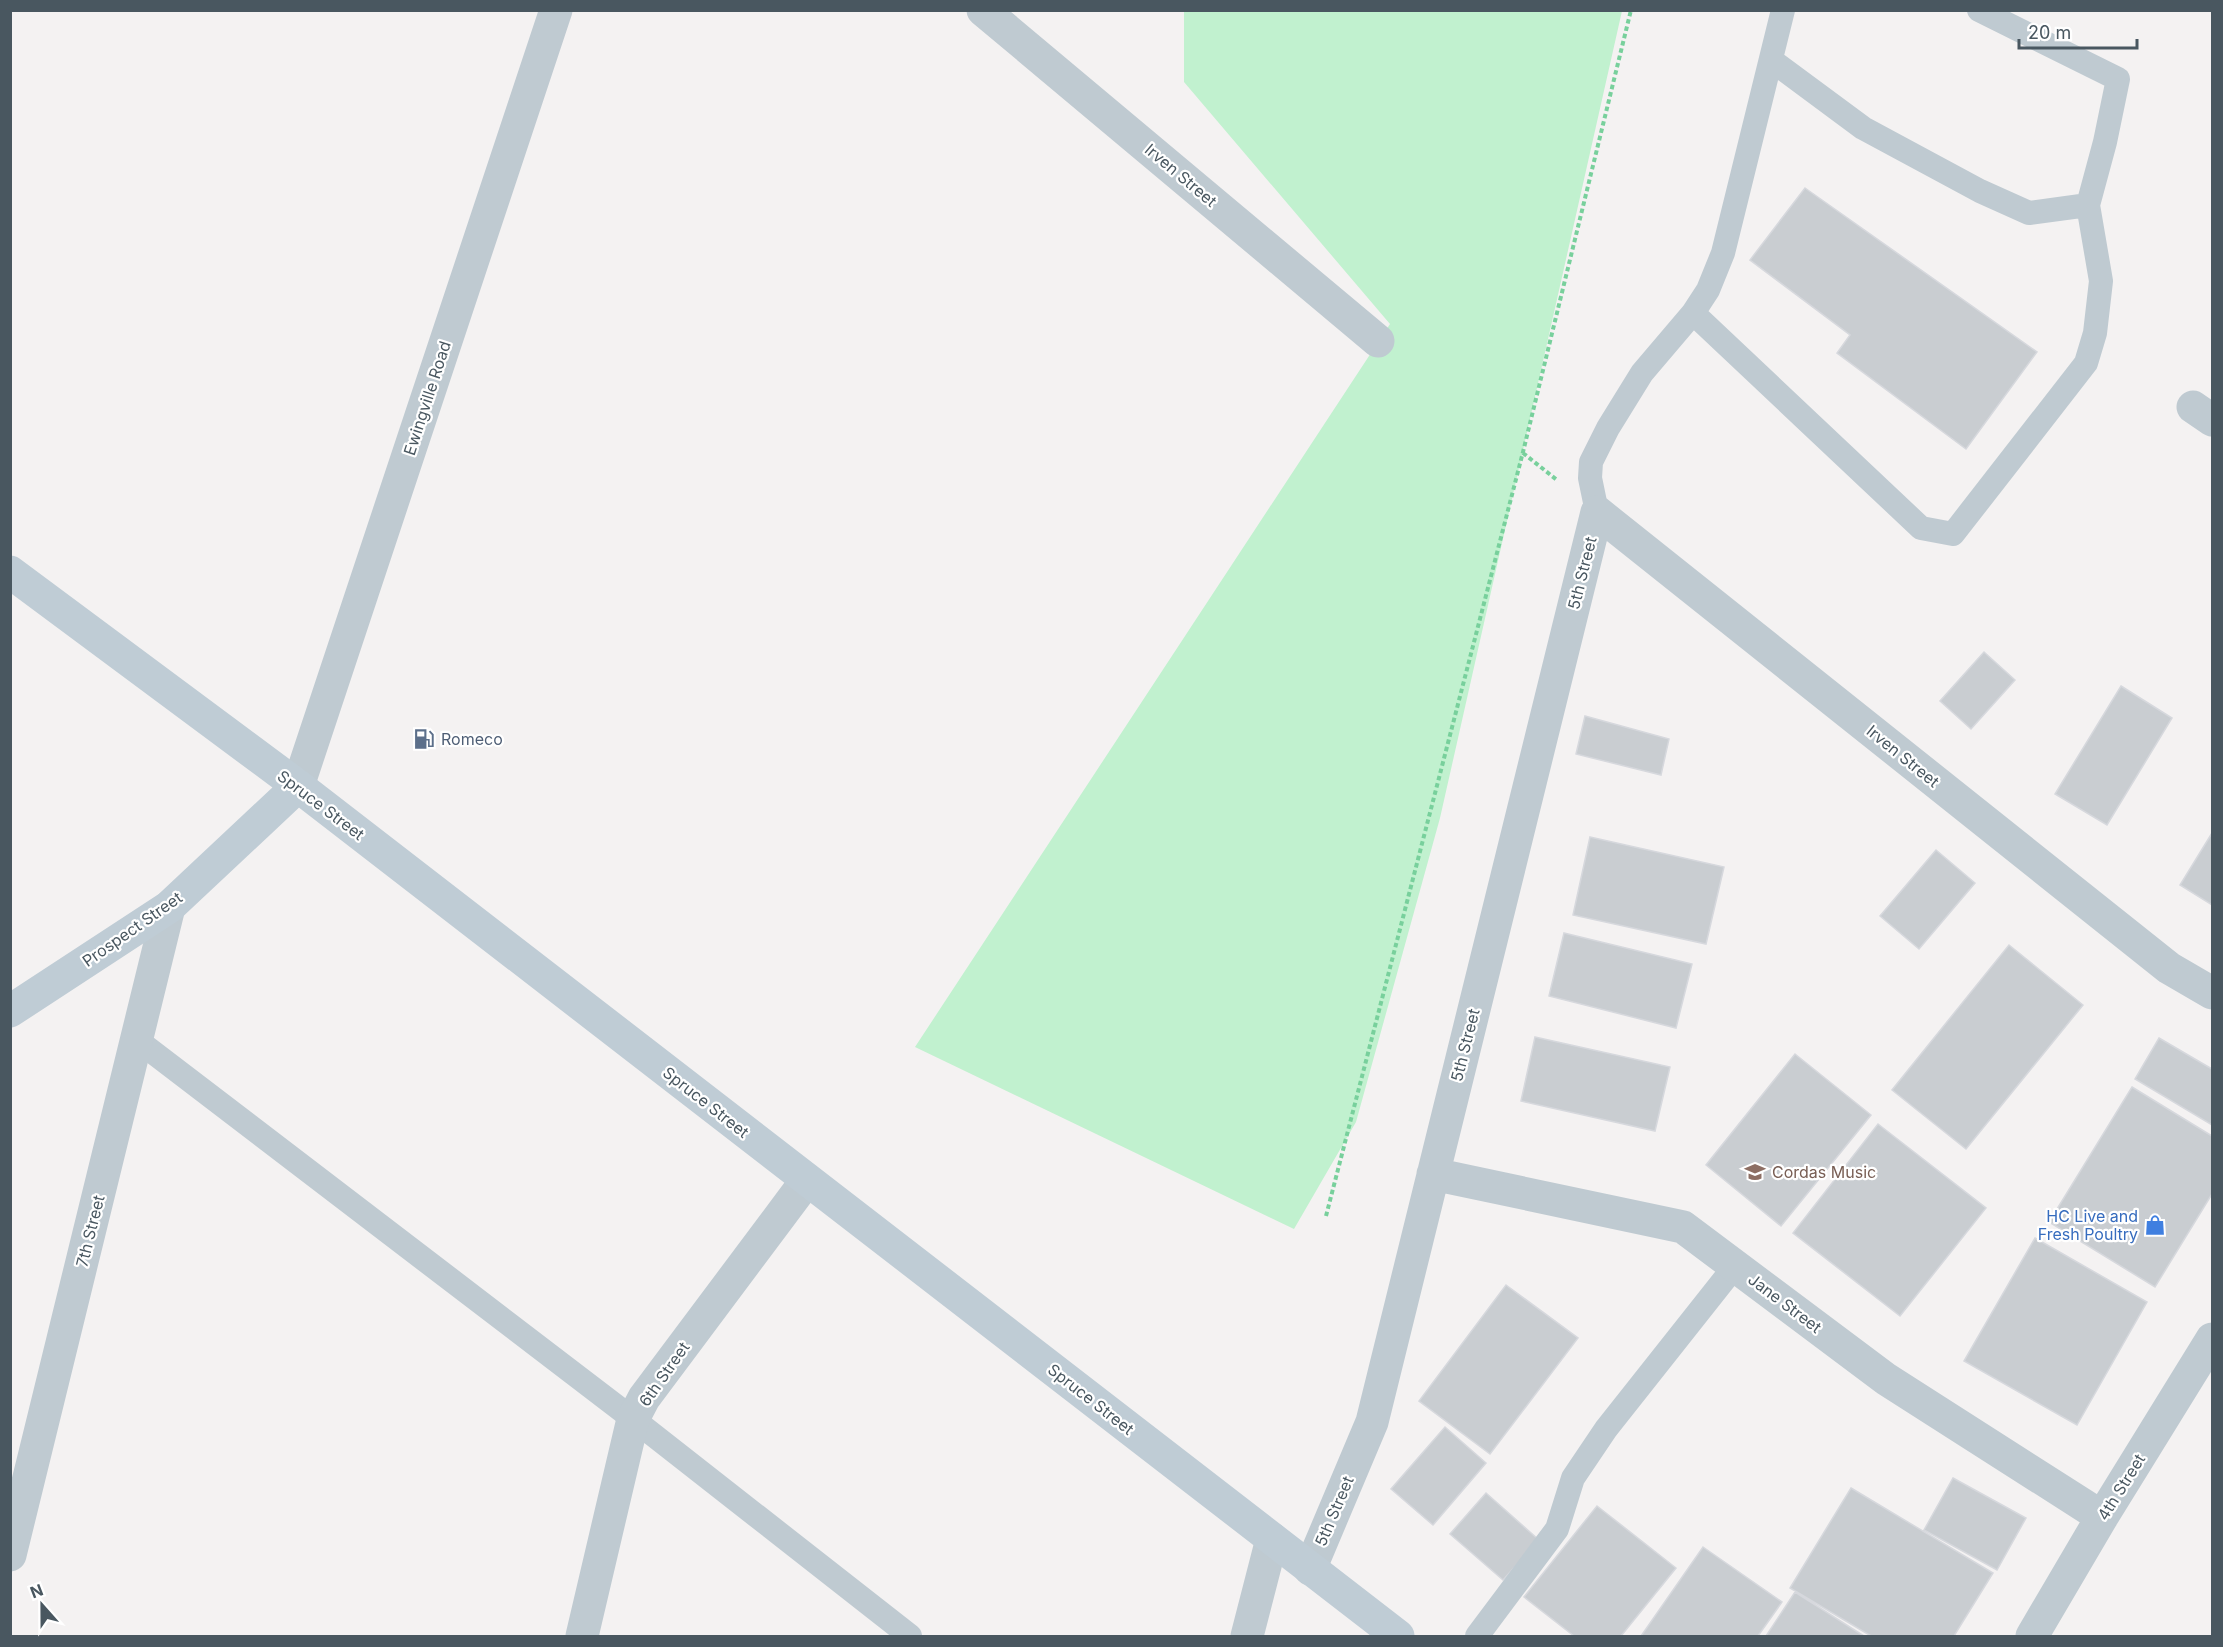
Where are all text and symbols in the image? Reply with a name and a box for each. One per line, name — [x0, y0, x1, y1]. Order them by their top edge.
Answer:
scale bar — [2019, 12, 2138, 50]
text: 20 m — [2028, 22, 2071, 43]
street label: Irven Street — [1141, 139, 1221, 211]
street label: Ewingville Road — [399, 338, 455, 458]
street label: 5th Street — [1563, 535, 1601, 611]
street label: Irven Street — [1863, 721, 1943, 791]
fuel station icon: Romeco — [412, 727, 436, 751]
place label: Romeco — [441, 729, 503, 749]
street label: Spruce Street — [274, 766, 368, 844]
street label: Prospect Street — [78, 887, 186, 971]
street label: 5th Street — [1446, 1007, 1484, 1083]
street label: Spruce Street — [659, 1062, 753, 1142]
school or university icon: Cordas Music — [1743, 1160, 1767, 1184]
place label: Cordas Music — [1772, 1162, 1876, 1182]
street label: 7th Street — [71, 1193, 109, 1269]
place label: HC Live and Fresh Poultry — [2038, 1206, 2138, 1244]
shop icon: HC Live and Fresh Poultry — [2143, 1213, 2167, 1237]
street label: Jane Street — [1744, 1269, 1826, 1337]
street label: 6th Street — [635, 1338, 693, 1410]
street label: Spruce Street — [1044, 1359, 1138, 1439]
street label: 4th Street — [2093, 1450, 2149, 1524]
street label: 5th Street — [1310, 1473, 1358, 1549]
north arrow — [12, 1575, 72, 1635]
text: N — [27, 1579, 46, 1603]

